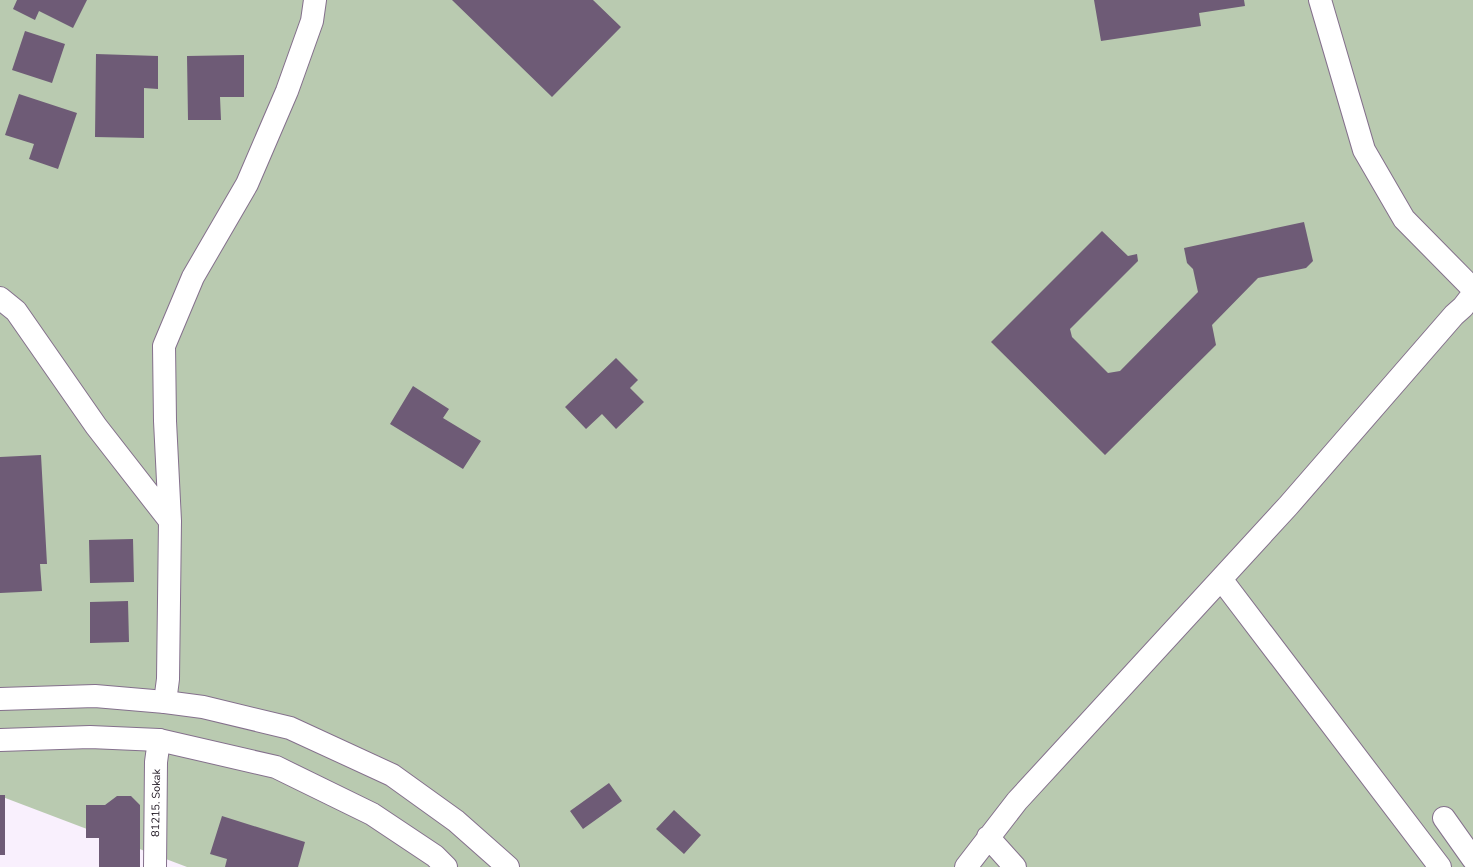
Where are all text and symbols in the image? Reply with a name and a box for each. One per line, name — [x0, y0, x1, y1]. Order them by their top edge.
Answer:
street label: 81215. Sokak — [148, 768, 164, 837]

